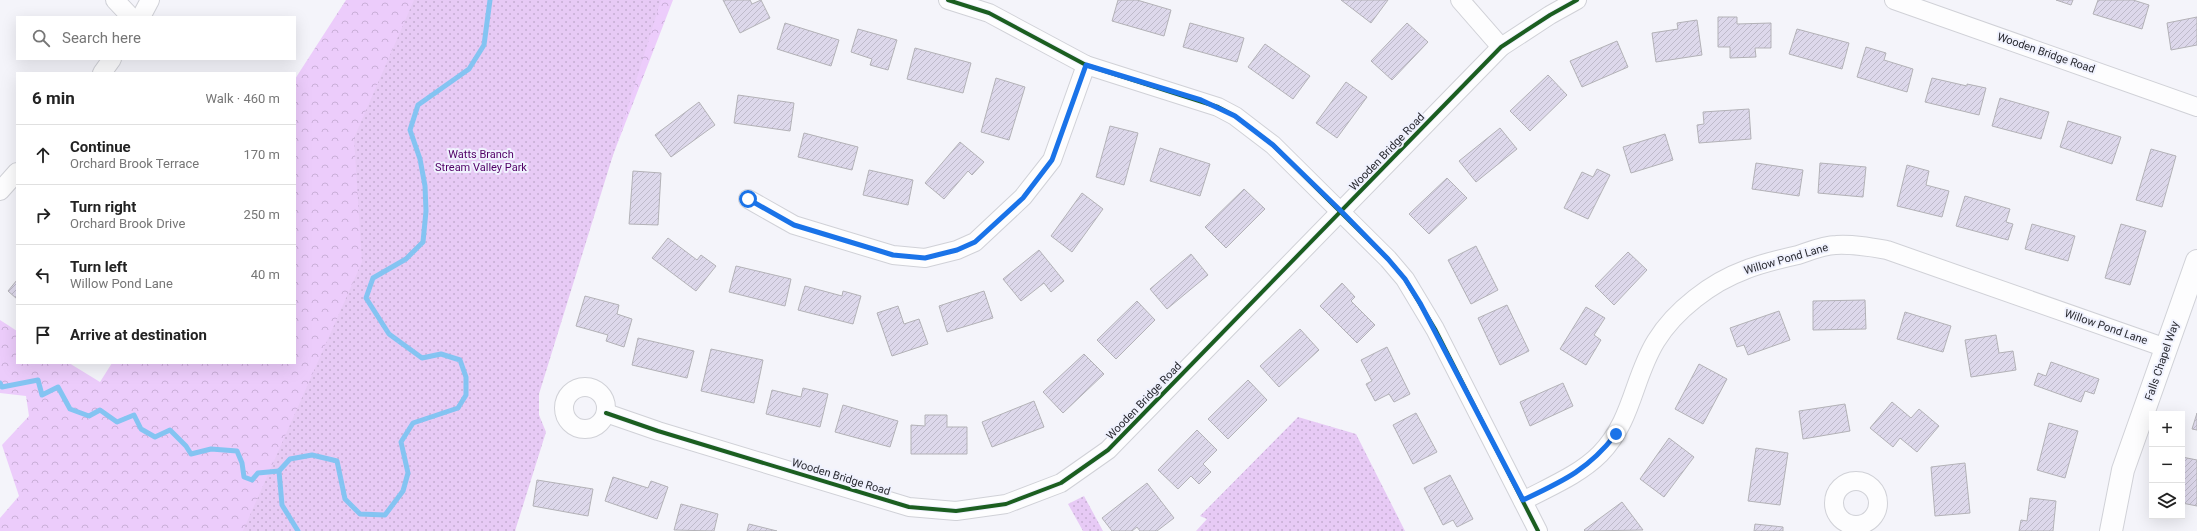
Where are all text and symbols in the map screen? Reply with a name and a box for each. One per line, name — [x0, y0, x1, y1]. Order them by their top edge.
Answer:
search box — [16, 16, 296, 60]
icon: search — [30, 27, 52, 49]
text: Search here — [62, 29, 141, 47]
street label: Wooden Bridge Road — [1995, 30, 2097, 76]
text: 6 min — [32, 88, 75, 108]
text: Walk · 460 m — [205, 91, 280, 106]
street label: Wooden Bridge Road — [1347, 111, 1427, 193]
text: Continue — [70, 138, 131, 156]
icon: ahead — [32, 144, 54, 166]
text: 170 m — [243, 147, 280, 162]
park label: Watts Branch Stream Valley Park — [435, 148, 527, 174]
text: Orchard Brook Terrace — [70, 156, 199, 171]
route start — [739, 190, 757, 208]
text: Turn right — [70, 198, 136, 216]
icon: right — [32, 204, 54, 226]
text: 250 m — [243, 207, 280, 222]
text: Orchard Brook Drive — [70, 216, 185, 231]
street label: Willow Pond Lane — [1742, 241, 1830, 277]
text: Turn left — [70, 258, 127, 276]
icon: left — [32, 264, 54, 286]
text: 40 m — [251, 267, 280, 282]
text: Willow Pond Lane — [70, 276, 173, 291]
street label: Willow Pond Lane — [2063, 307, 2149, 347]
street label: Falls Chapel Way — [2142, 319, 2182, 402]
icon: arrive — [32, 324, 54, 346]
text: Arrive at destination — [70, 326, 207, 344]
street label: Wooden Bridge Road — [1104, 360, 1184, 442]
map controls — [2149, 411, 2185, 519]
button: + — [2149, 411, 2185, 447]
route end — [1607, 425, 1625, 443]
button: − — [2149, 447, 2185, 483]
street label: Wooden Bridge Road — [790, 456, 892, 498]
button: layers — [2149, 483, 2185, 519]

